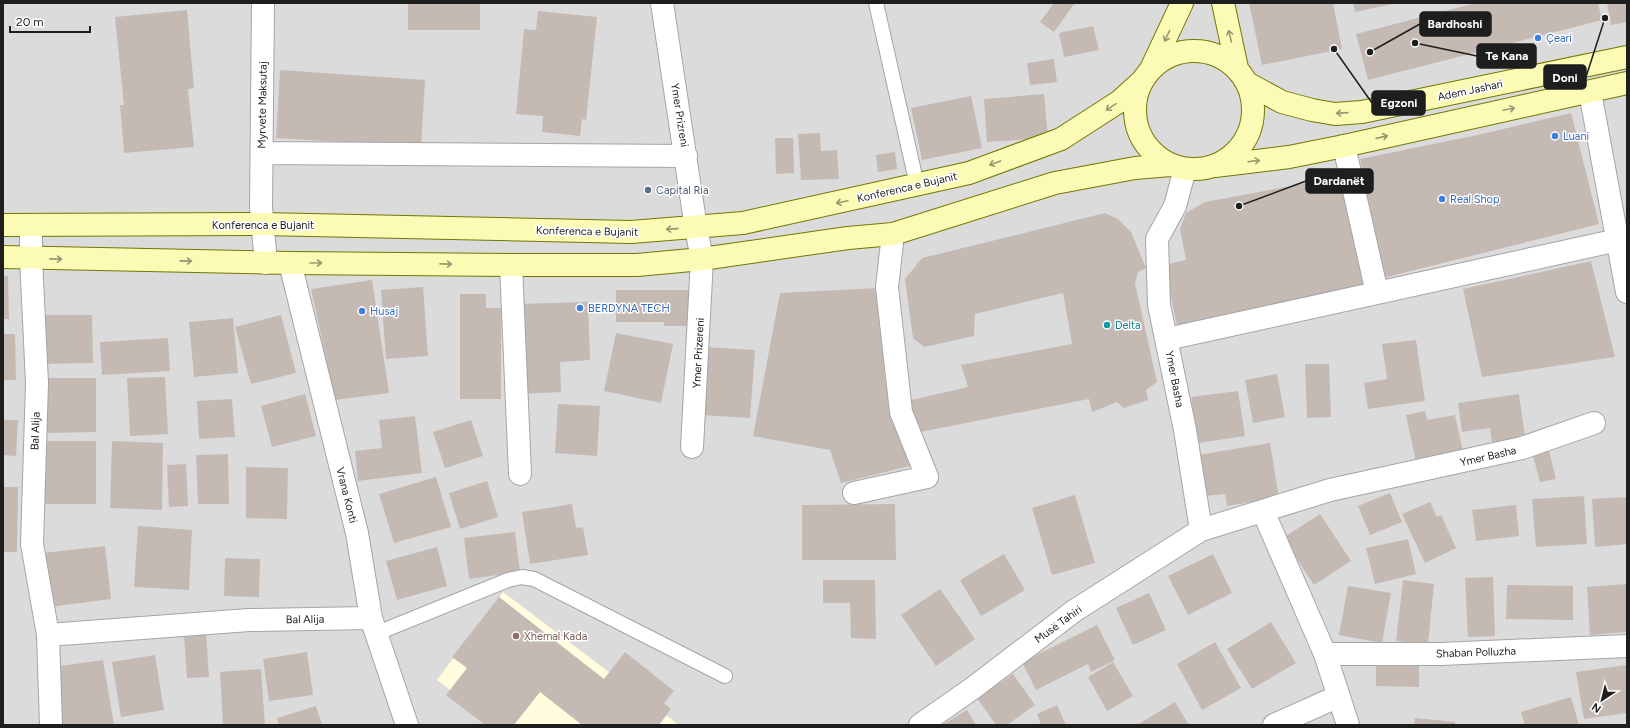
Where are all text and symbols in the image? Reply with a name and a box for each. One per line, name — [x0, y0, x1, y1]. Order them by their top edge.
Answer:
scale bar — [10, 8, 90, 34]
callout: Bardhoshi — [1420, 12, 1491, 36]
text: 20 m — [16, 15, 44, 29]
text: Bardhoshi — [1428, 17, 1482, 31]
one-way arrow — [1163, 29, 1170, 41]
one-way arrow — [1225, 30, 1233, 43]
place label: Çeari — [1546, 32, 1572, 45]
marker: Çeari — [1533, 33, 1543, 43]
callout: Te Kana — [1477, 44, 1536, 68]
text: Te Kana — [1486, 49, 1528, 63]
street label: Myrvete Maksutaj — [255, 61, 270, 149]
callout: Doni — [1544, 65, 1586, 89]
text: Doni — [1552, 71, 1578, 85]
street label: Adem Jashari — [1436, 77, 1504, 104]
street label: Ymer Prizreni — [668, 82, 691, 148]
callout: Egzoni — [1372, 91, 1425, 115]
text: Egzoni — [1381, 96, 1417, 110]
one-way arrow — [1106, 103, 1117, 111]
one-way arrow — [1502, 105, 1515, 113]
one-way arrow — [1336, 110, 1349, 117]
place label: Luani — [1563, 130, 1589, 143]
marker: Luani — [1550, 131, 1560, 141]
one-way arrow — [1375, 133, 1388, 141]
one-way arrow — [1247, 157, 1260, 165]
one-way arrow — [989, 160, 1001, 168]
callout: Dardanët — [1306, 169, 1373, 193]
street label: Konferenca e Bujanit — [856, 170, 958, 205]
text: Dardanët — [1313, 174, 1365, 188]
place label: Capital Ria — [656, 184, 709, 197]
marker: Capital Ria — [643, 185, 653, 195]
place label: Real Shop — [1450, 193, 1500, 206]
marker: Real Shop — [1437, 194, 1447, 204]
one-way arrow — [835, 198, 848, 206]
street label: Konferenca e Bujanit — [212, 219, 314, 232]
street label: Konferenca e Bujanit — [536, 224, 638, 239]
one-way arrow — [666, 226, 679, 233]
one-way arrow — [49, 255, 62, 262]
one-way arrow — [179, 257, 192, 264]
one-way arrow — [309, 259, 322, 267]
one-way arrow — [439, 261, 452, 268]
place label: BERDYNA TECH — [588, 302, 670, 315]
marker: BERDYNA TECH — [575, 303, 585, 313]
place label: Husaj — [370, 305, 398, 318]
marker: Husaj — [357, 306, 367, 316]
street label: Ymer Prizereni — [690, 317, 707, 389]
place label: Delta — [1115, 319, 1141, 332]
marker: Delta — [1102, 320, 1112, 330]
street label: Ymer Basha — [1163, 350, 1186, 408]
street label: Bal Alija — [28, 412, 43, 450]
street label: Ymer Basha — [1459, 444, 1518, 469]
street label: Vrana Konti — [333, 466, 360, 524]
street label: Musë Tahiri — [1032, 603, 1084, 646]
street label: Bal Alija — [286, 613, 324, 626]
place label: Xhemal Kada — [524, 630, 587, 643]
marker: Xhemal Kada — [511, 631, 521, 641]
street label: Shaban Polluzha — [1436, 645, 1516, 660]
north arrow — [1582, 680, 1622, 720]
text: N — [1589, 700, 1604, 716]

